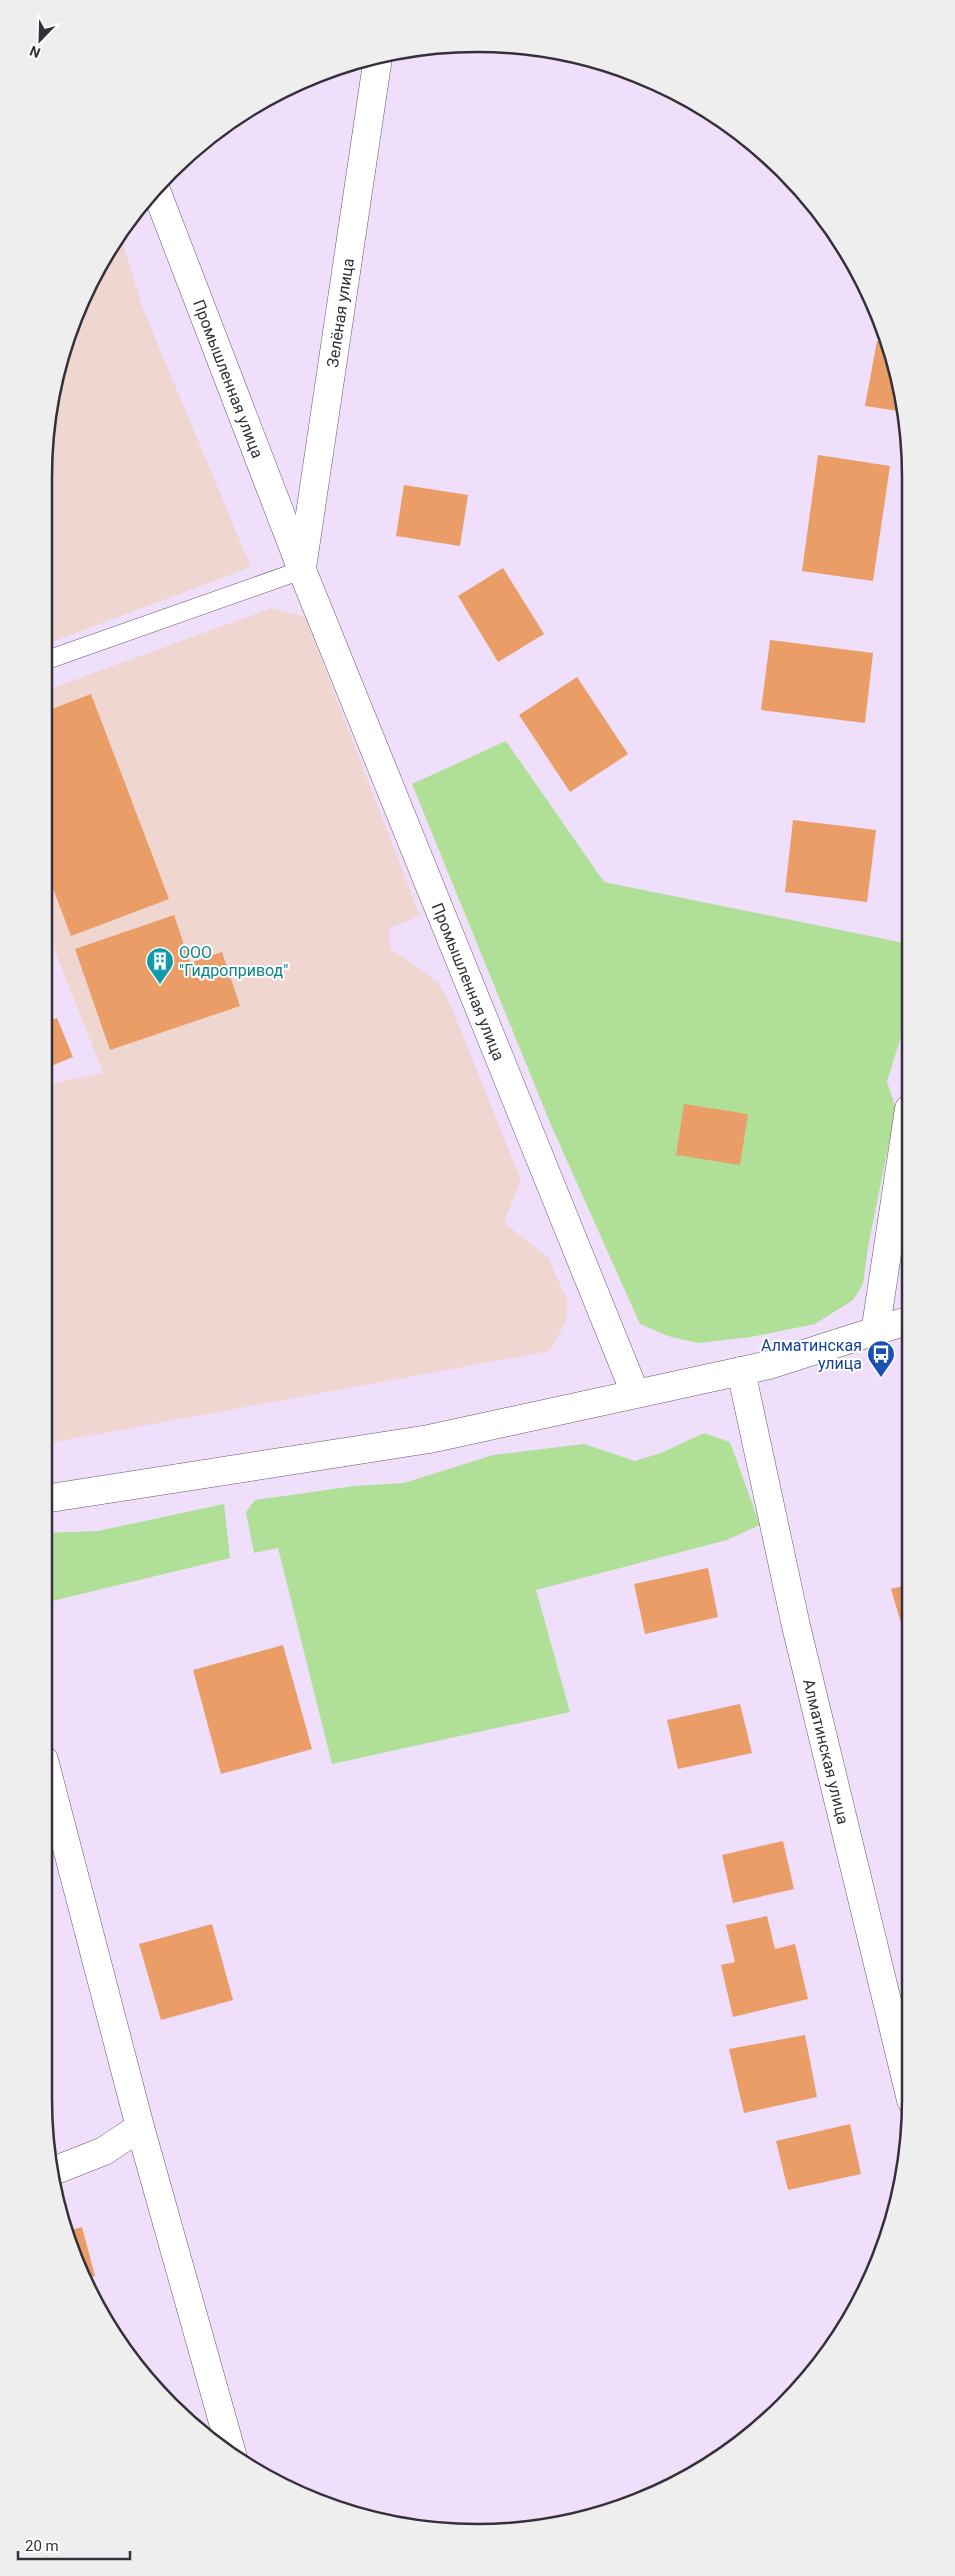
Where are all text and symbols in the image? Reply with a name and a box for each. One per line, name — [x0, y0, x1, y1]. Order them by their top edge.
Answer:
north arrow — [15, 15, 65, 65]
text: N — [27, 43, 43, 61]
street label: Зелёная улица — [322, 257, 357, 369]
street label: Промышленная улица — [189, 297, 268, 461]
street label: Промышленная улица — [428, 900, 509, 1063]
place label: ООО "Гидропривод" — [179, 943, 288, 980]
building icon: ООО "Гидропривод" — [145, 946, 175, 985]
place label: Алматинская улица — [761, 1336, 862, 1373]
bus stop icon: Алматинская улица — [866, 1339, 896, 1378]
street label: Алматинская улица — [800, 1677, 853, 1826]
scale bar — [18, 2528, 130, 2560]
text: 20 m — [25, 2537, 59, 2555]

